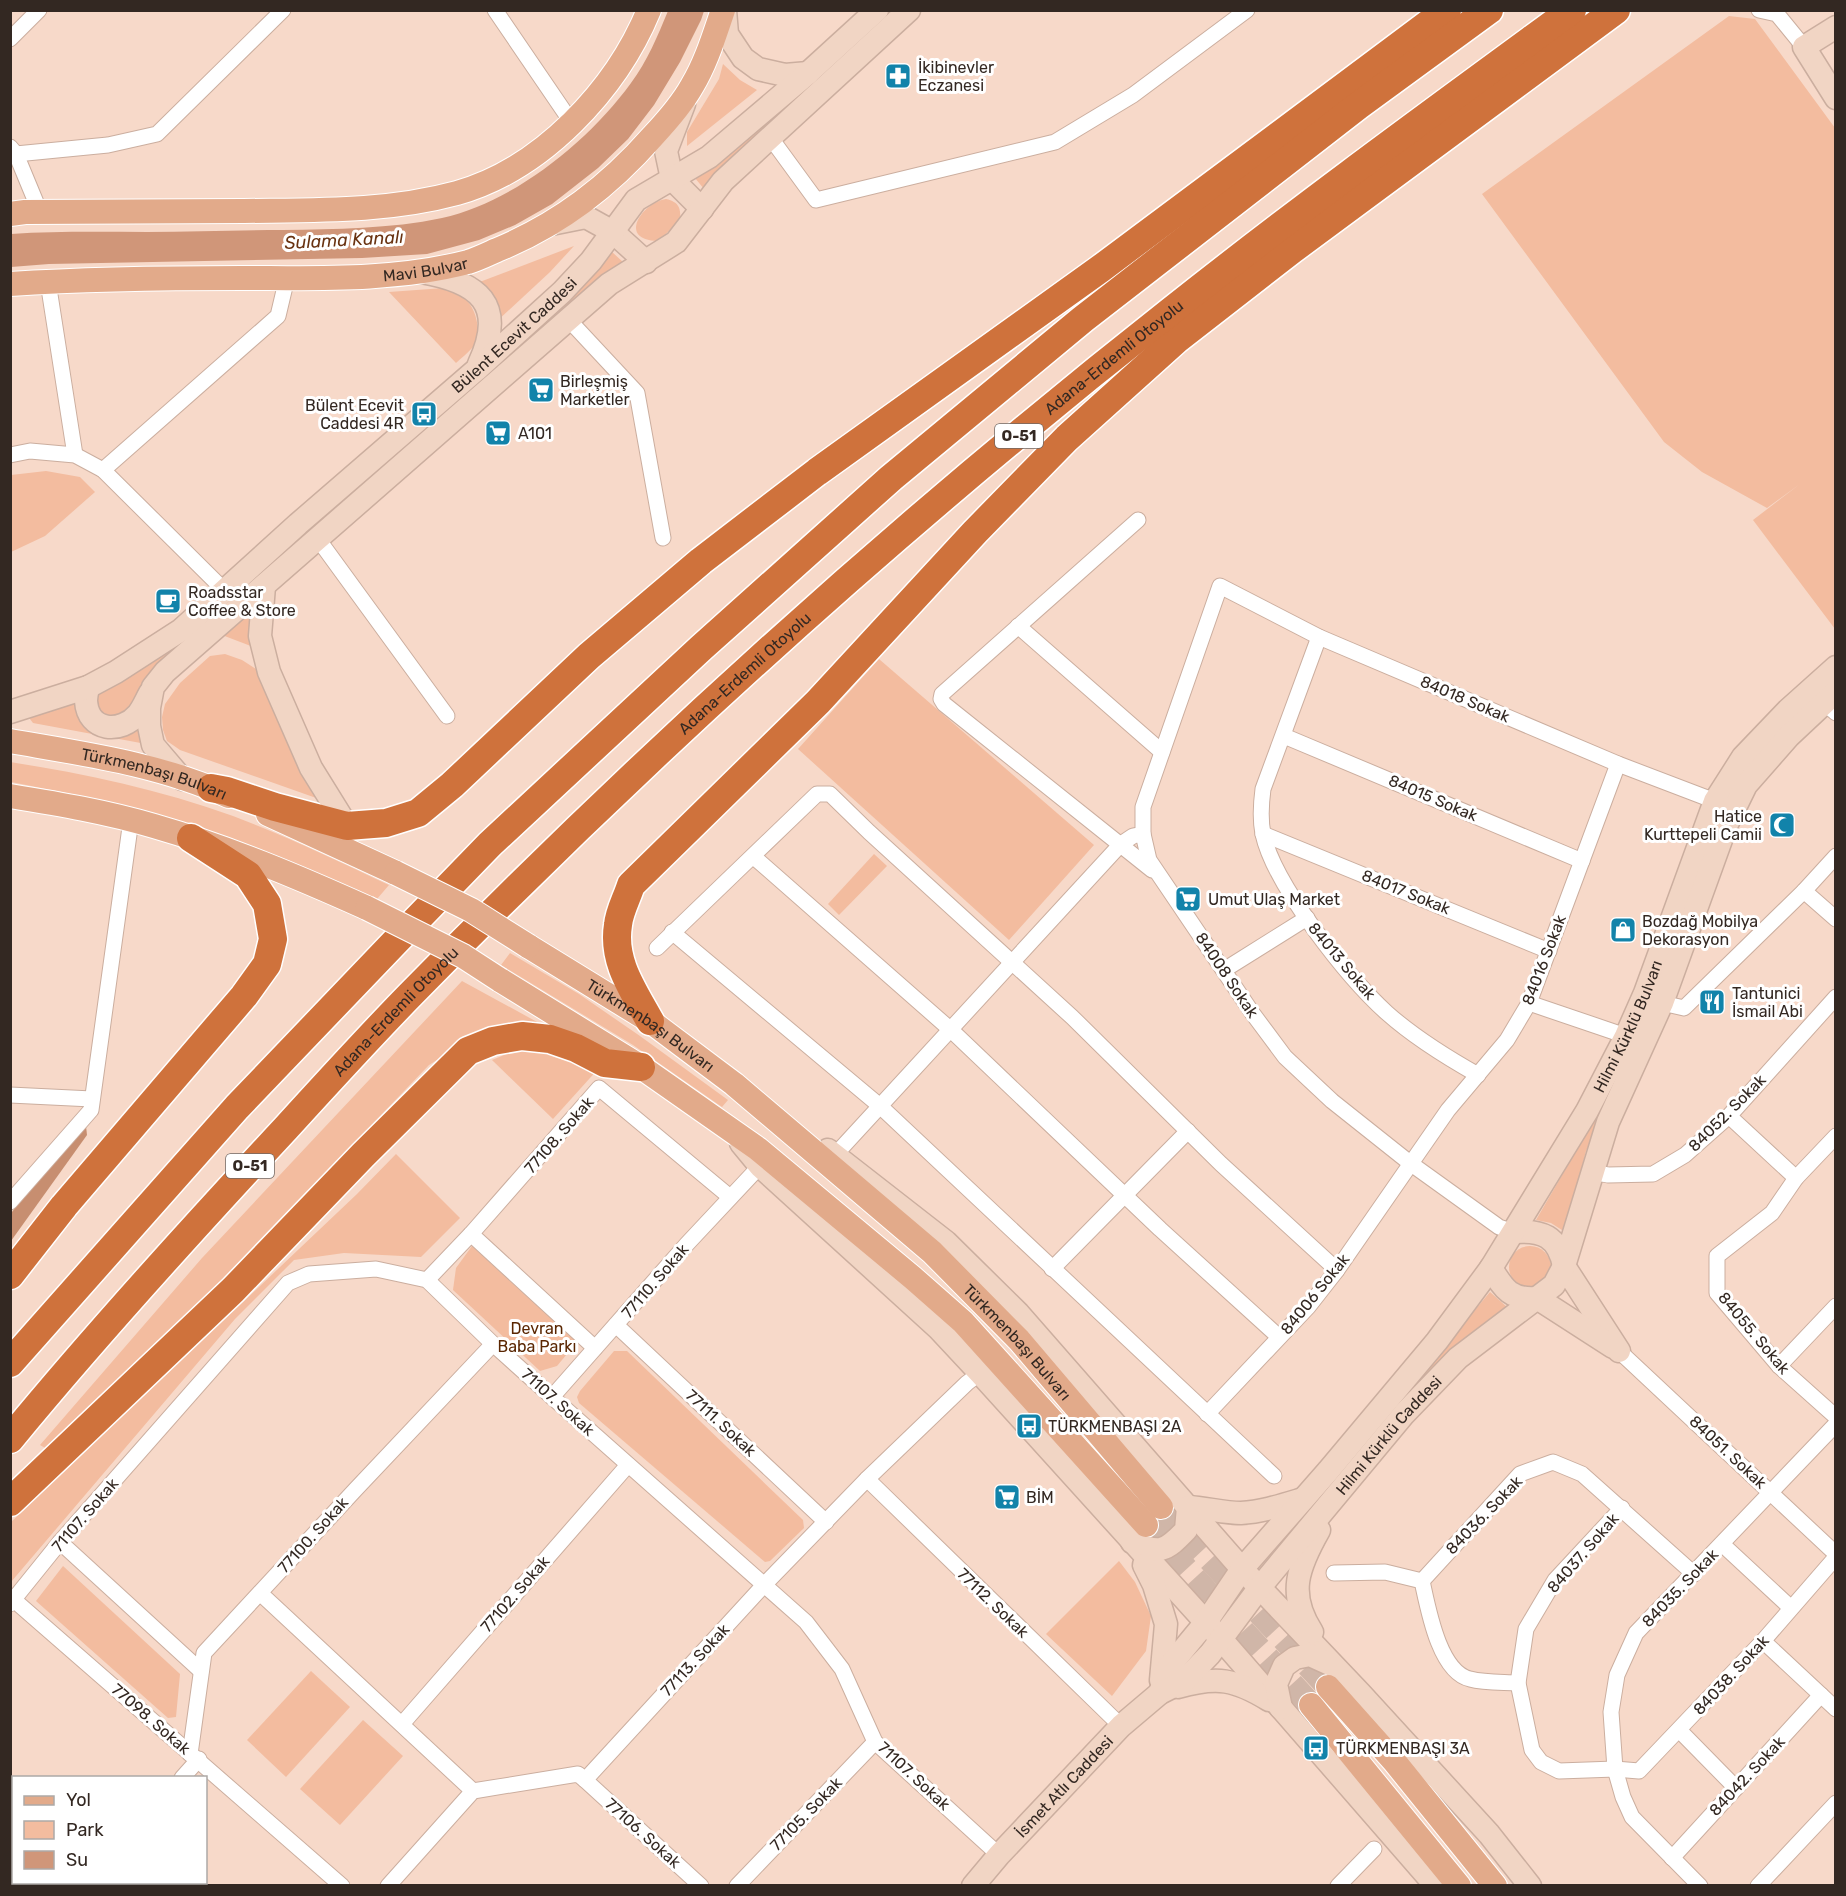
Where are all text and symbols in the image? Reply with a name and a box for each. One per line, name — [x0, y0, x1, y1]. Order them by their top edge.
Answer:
place label: İkibinevler Eczanesi — [918, 58, 994, 95]
pharmacy icon: İkibinevler Eczanesi — [883, 61, 913, 91]
water label: Sulama Kanalı — [284, 226, 404, 254]
street label: Mavi Bulvar — [382, 253, 470, 285]
street label: Bülent Ecevit Caddesi — [447, 273, 580, 397]
street label: Adana-Erdemli Otoyolu — [1040, 296, 1187, 419]
place label: Birleşmiş Marketler — [560, 372, 630, 409]
supermarket icon: Birleşmiş Marketler — [526, 375, 556, 405]
place label: Bülent Ecevit Caddesi 4R — [305, 396, 404, 433]
bus stop icon: Bülent Ecevit Caddesi 4R — [409, 399, 439, 429]
supermarket icon: A101 — [483, 418, 513, 448]
place label: A101 — [518, 424, 552, 443]
road number: O-51 — [995, 424, 1043, 448]
place label: Roadsstar Coffee & Store — [188, 583, 296, 620]
cafe icon: Roadsstar Coffee & Store — [153, 586, 183, 616]
street label: Adana-Erdemli Otoyolu — [674, 608, 815, 738]
street label: 84018 Sokak — [1417, 672, 1513, 727]
street label: Türkmenbaşı Bulvarı — [80, 744, 230, 803]
street label: 84015 Sokak — [1386, 771, 1481, 826]
place label: Hatice Kurttepeli Camii — [1644, 807, 1762, 844]
mosque icon: Hatice Kurttepeli Camii — [1767, 810, 1797, 840]
street label: 84017 Sokak — [1359, 866, 1454, 919]
supermarket icon: Umut Ulaş Market — [1173, 884, 1203, 914]
place label: Umut Ulaş Market — [1208, 890, 1340, 909]
street label: 84016 Sokak — [1518, 912, 1570, 1008]
place label: Bozdağ Mobilya Dekorasyon — [1642, 912, 1758, 949]
shop icon: Bozdağ Mobilya Dekorasyon — [1608, 915, 1638, 945]
street label: 84013 Sokak — [1304, 919, 1380, 1004]
street label: 84008 Sokak — [1191, 929, 1263, 1022]
street label: Adana-Erdemli Otoyolu — [329, 942, 462, 1080]
street label: Hilmi Kürklü Bulvarı — [1589, 957, 1666, 1096]
street label: Türkmenbaşı Bulvarı — [583, 975, 718, 1076]
place label: Tantunici İsmail Abi — [1732, 984, 1803, 1021]
restaurant icon: Tantunici İsmail Abi — [1697, 987, 1727, 1017]
street label: 84052. Sokak — [1684, 1070, 1770, 1156]
street label: 77108. Sokak — [520, 1092, 598, 1177]
road number: O-51 — [226, 1154, 274, 1178]
street label: 77110. Sokak — [618, 1239, 693, 1322]
street label: 84006 Sokak — [1277, 1249, 1354, 1338]
street label: Türkmenbaşı Bulvarı — [959, 1280, 1075, 1404]
street label: 84055. Sokak — [1714, 1288, 1794, 1379]
park label: Devran Baba Parkı — [498, 1319, 576, 1356]
street label: 71107. Sokak — [518, 1364, 599, 1440]
street label: Hilmi Kürklü Caddesi — [1332, 1372, 1445, 1498]
street label: 77111. Sokak — [682, 1386, 761, 1461]
bus stop icon: TÜRKMENBAŞI 2A — [1014, 1411, 1044, 1441]
street label: 84051. Sokak — [1685, 1411, 1771, 1493]
place label: TÜRKMENBAŞI 2A — [1048, 1417, 1182, 1436]
street label: 84036. Sokak — [1442, 1471, 1527, 1558]
street label: 71107. Sokak — [48, 1474, 123, 1556]
supermarket icon: BİM — [992, 1482, 1022, 1512]
place label: BİM — [1026, 1488, 1054, 1507]
street label: 77100. Sokak — [274, 1493, 353, 1577]
street label: 84037. Sokak — [1543, 1509, 1623, 1597]
street label: 84035. Sokak — [1638, 1544, 1723, 1631]
street label: 77102. Sokak — [477, 1551, 554, 1636]
street label: 77112. Sokak — [953, 1564, 1033, 1642]
street label: 77113. Sokak — [657, 1619, 734, 1700]
street label: 84038. Sokak — [1689, 1631, 1773, 1719]
street label: 77098. Sokak — [108, 1680, 195, 1759]
street label: İsmet Atlı Caddesi — [1011, 1731, 1117, 1841]
street label: 84042. Sokak — [1705, 1732, 1789, 1820]
bus stop icon: TÜRKMENBAŞI 3A — [1301, 1733, 1331, 1763]
street label: 71107. Sokak — [874, 1738, 954, 1815]
place label: TÜRKMENBAŞI 3A — [1336, 1739, 1470, 1758]
street label: 77105. Sokak — [766, 1773, 846, 1855]
legend — [12, 1776, 207, 1884]
text: Yol — [66, 1789, 91, 1811]
street label: 77106. Sokak — [601, 1794, 685, 1872]
text: Park — [66, 1819, 104, 1841]
text: Su — [66, 1849, 88, 1871]

